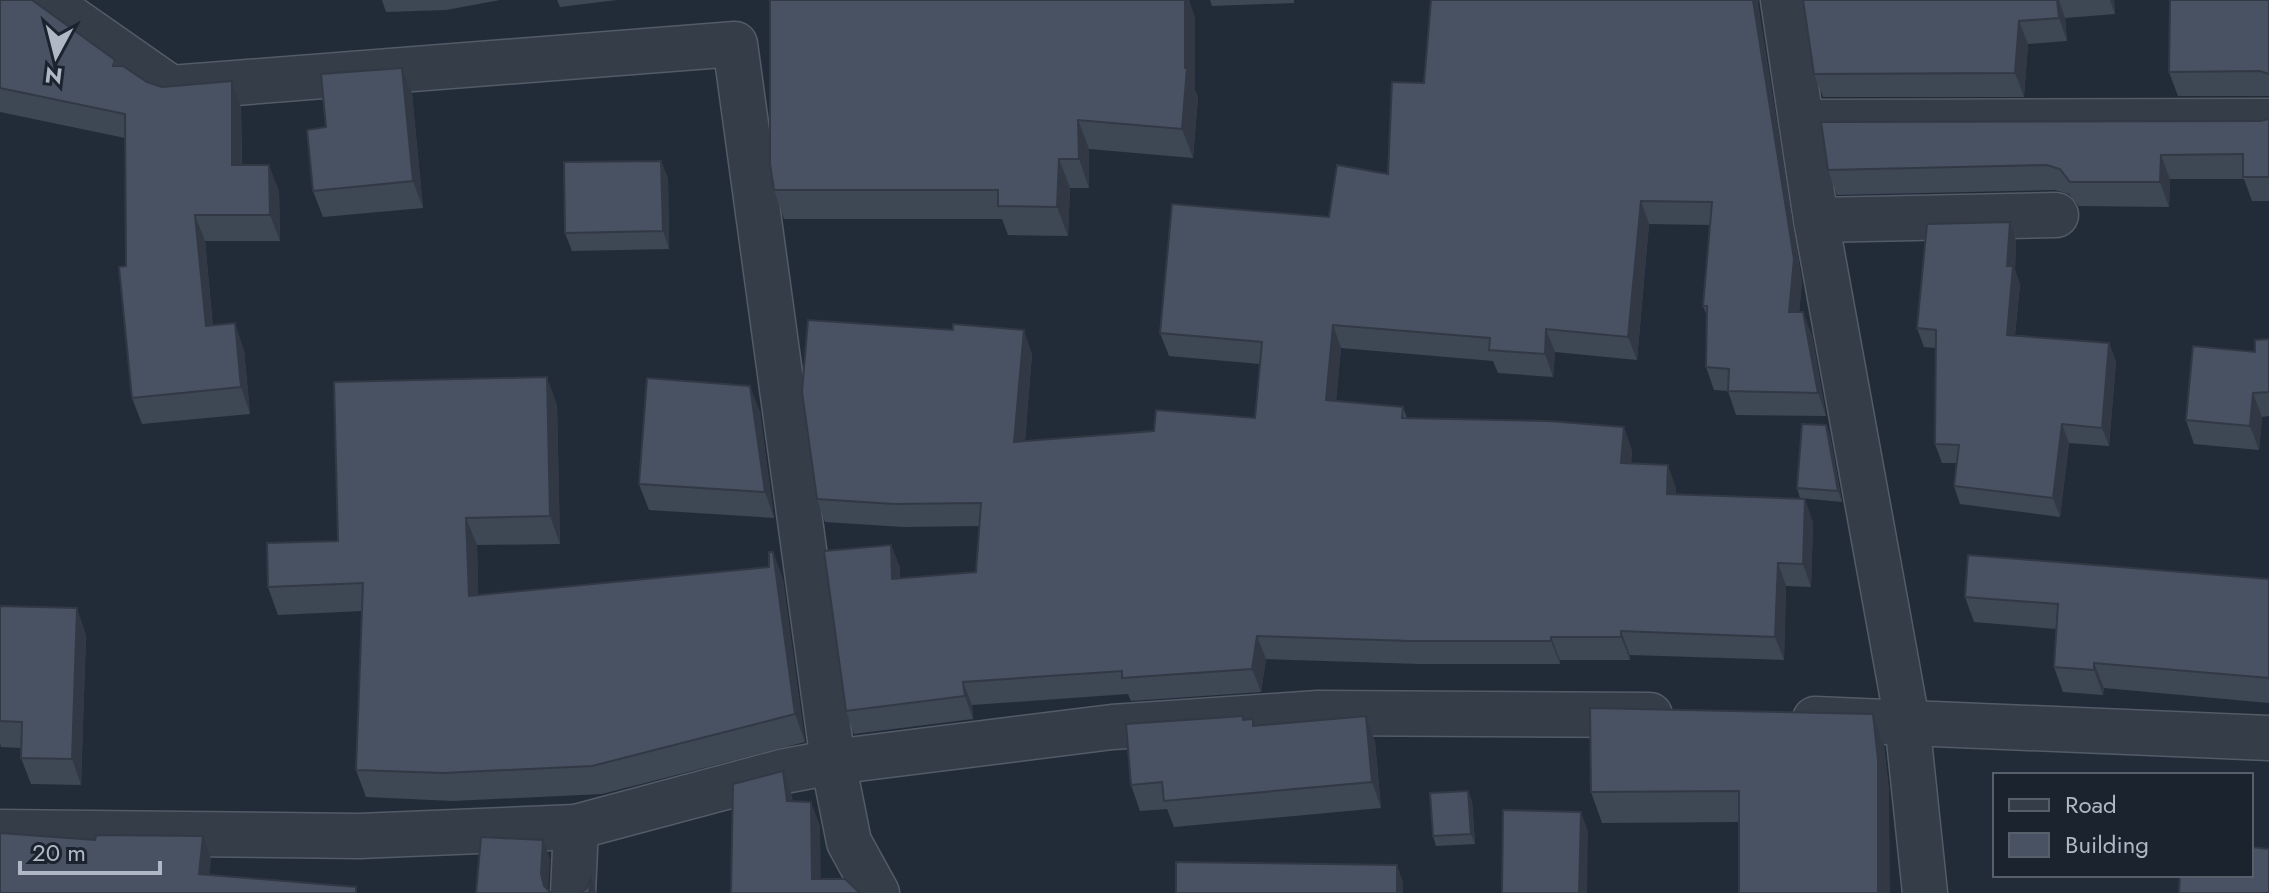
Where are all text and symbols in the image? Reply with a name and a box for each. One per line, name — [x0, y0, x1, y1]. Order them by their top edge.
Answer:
north arrow — [16, 16, 96, 96]
text: N — [43, 59, 64, 93]
legend — [1993, 773, 2253, 877]
text: Road — [2065, 787, 2117, 822]
scale bar — [20, 825, 160, 875]
text: Building — [2065, 827, 2149, 862]
text: 20 m — [32, 835, 86, 870]

